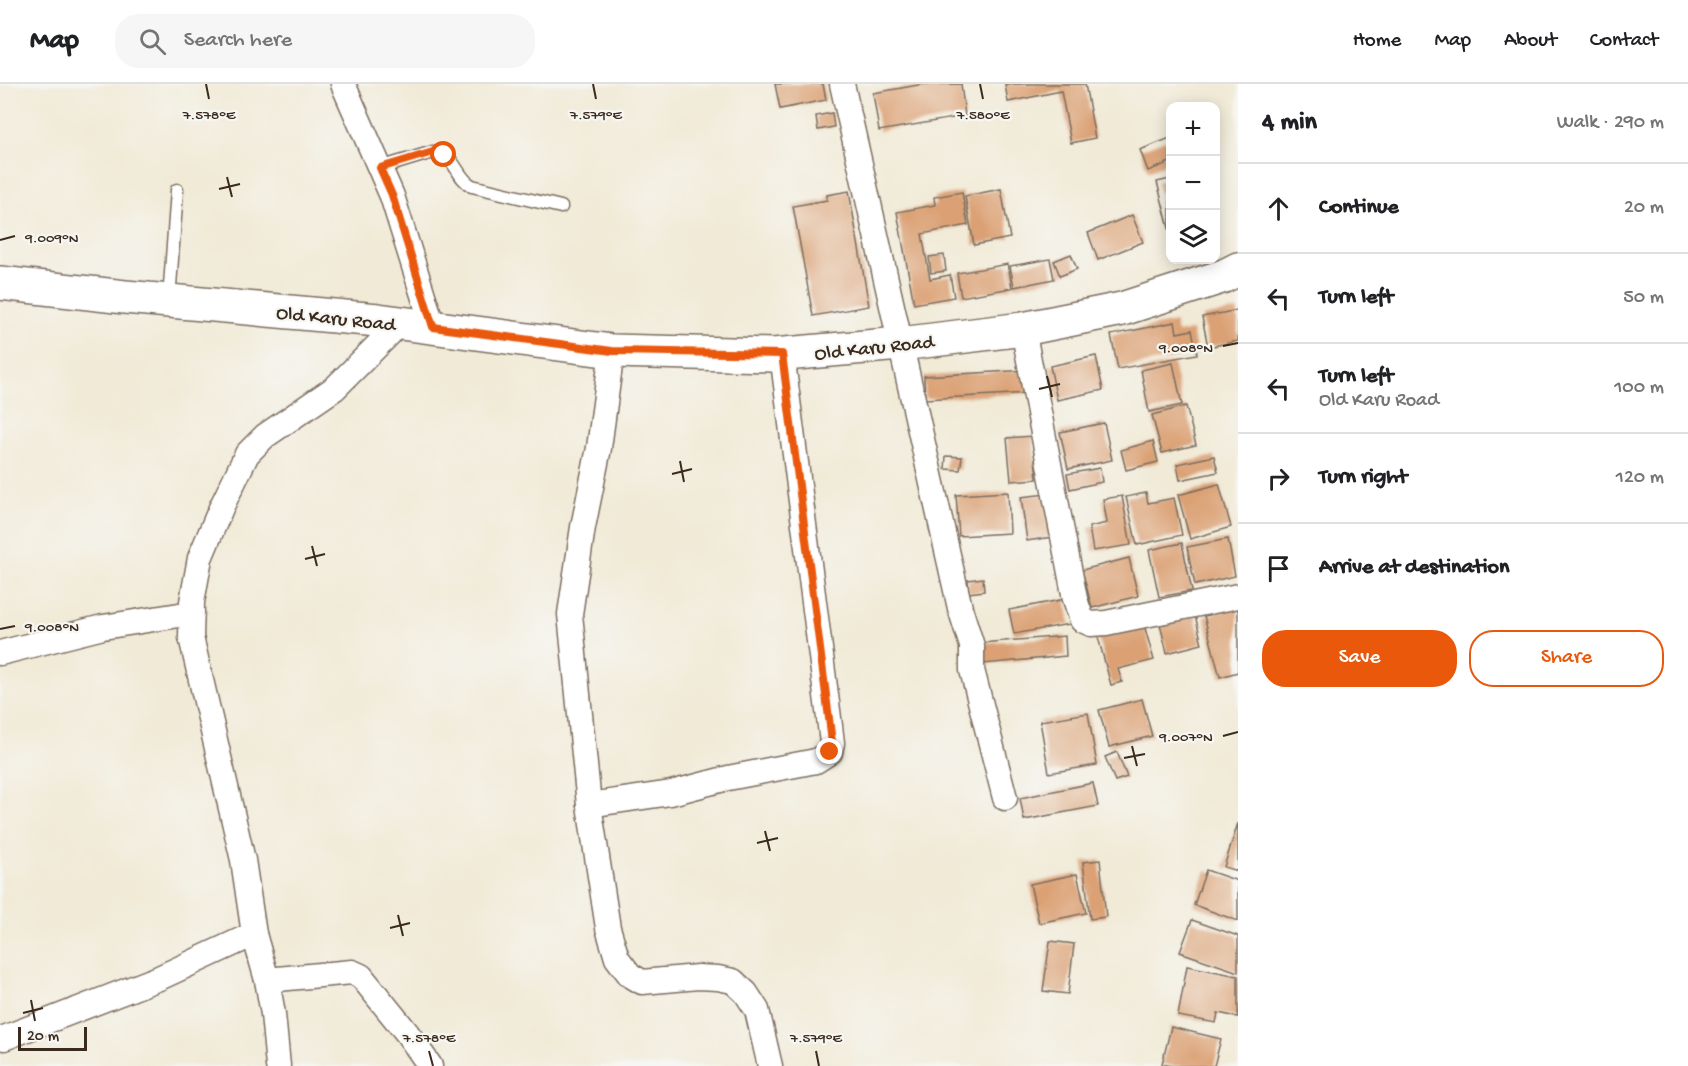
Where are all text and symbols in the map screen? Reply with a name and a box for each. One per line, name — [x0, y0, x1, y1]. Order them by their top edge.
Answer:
search box — [115, 14, 535, 68]
text: Map — [30, 25, 79, 58]
icon: search — [136, 25, 169, 58]
text: Search here — [184, 28, 292, 54]
text: Home — [1353, 29, 1401, 54]
text: Map — [1434, 29, 1471, 54]
text: About — [1504, 29, 1557, 54]
text: Contact — [1590, 29, 1658, 54]
map controls — [1166, 102, 1220, 264]
button: + — [1166, 102, 1220, 156]
text: 7.578°E — [182, 107, 236, 125]
text: 7.579°E — [569, 107, 623, 125]
text: 7.580°E — [955, 107, 1010, 125]
text: 4 min — [1262, 108, 1317, 139]
text: Walk · 290 m — [1557, 112, 1664, 135]
route start — [430, 141, 456, 167]
button: − — [1166, 156, 1220, 210]
icon: ahead — [1262, 192, 1295, 225]
text: Continue — [1319, 195, 1399, 221]
text: 20 m — [1624, 197, 1664, 220]
button: layers — [1166, 210, 1220, 264]
text: 9.009°N — [24, 230, 79, 248]
icon: left — [1262, 282, 1295, 315]
text: Turn left — [1319, 285, 1393, 311]
text: 50 m — [1623, 287, 1664, 310]
street label: Old Karu Road — [275, 303, 399, 338]
street label: Old Karu Road — [814, 332, 937, 367]
text: 9.008°N — [1158, 340, 1213, 358]
text: Turn left — [1319, 364, 1393, 390]
icon: left — [1262, 372, 1295, 405]
text: 100 m — [1614, 377, 1664, 400]
text: Old Karu Road — [1319, 390, 1439, 413]
icon: right — [1262, 462, 1295, 495]
text: Turn right — [1319, 465, 1407, 491]
text: 120 m — [1616, 467, 1664, 490]
icon: arrive — [1262, 552, 1295, 585]
text: Arrive at destination — [1319, 555, 1509, 581]
text: 9.008°N — [24, 619, 79, 637]
button: Save — [1262, 630, 1457, 687]
button: Share — [1469, 630, 1664, 687]
text: 9.007°N — [1158, 729, 1213, 747]
route end — [816, 738, 842, 764]
scale bar — [18, 1024, 87, 1052]
text: 20 m — [27, 1028, 59, 1047]
text: 7.578°E — [402, 1030, 456, 1048]
text: 7.579°E — [789, 1030, 843, 1048]

